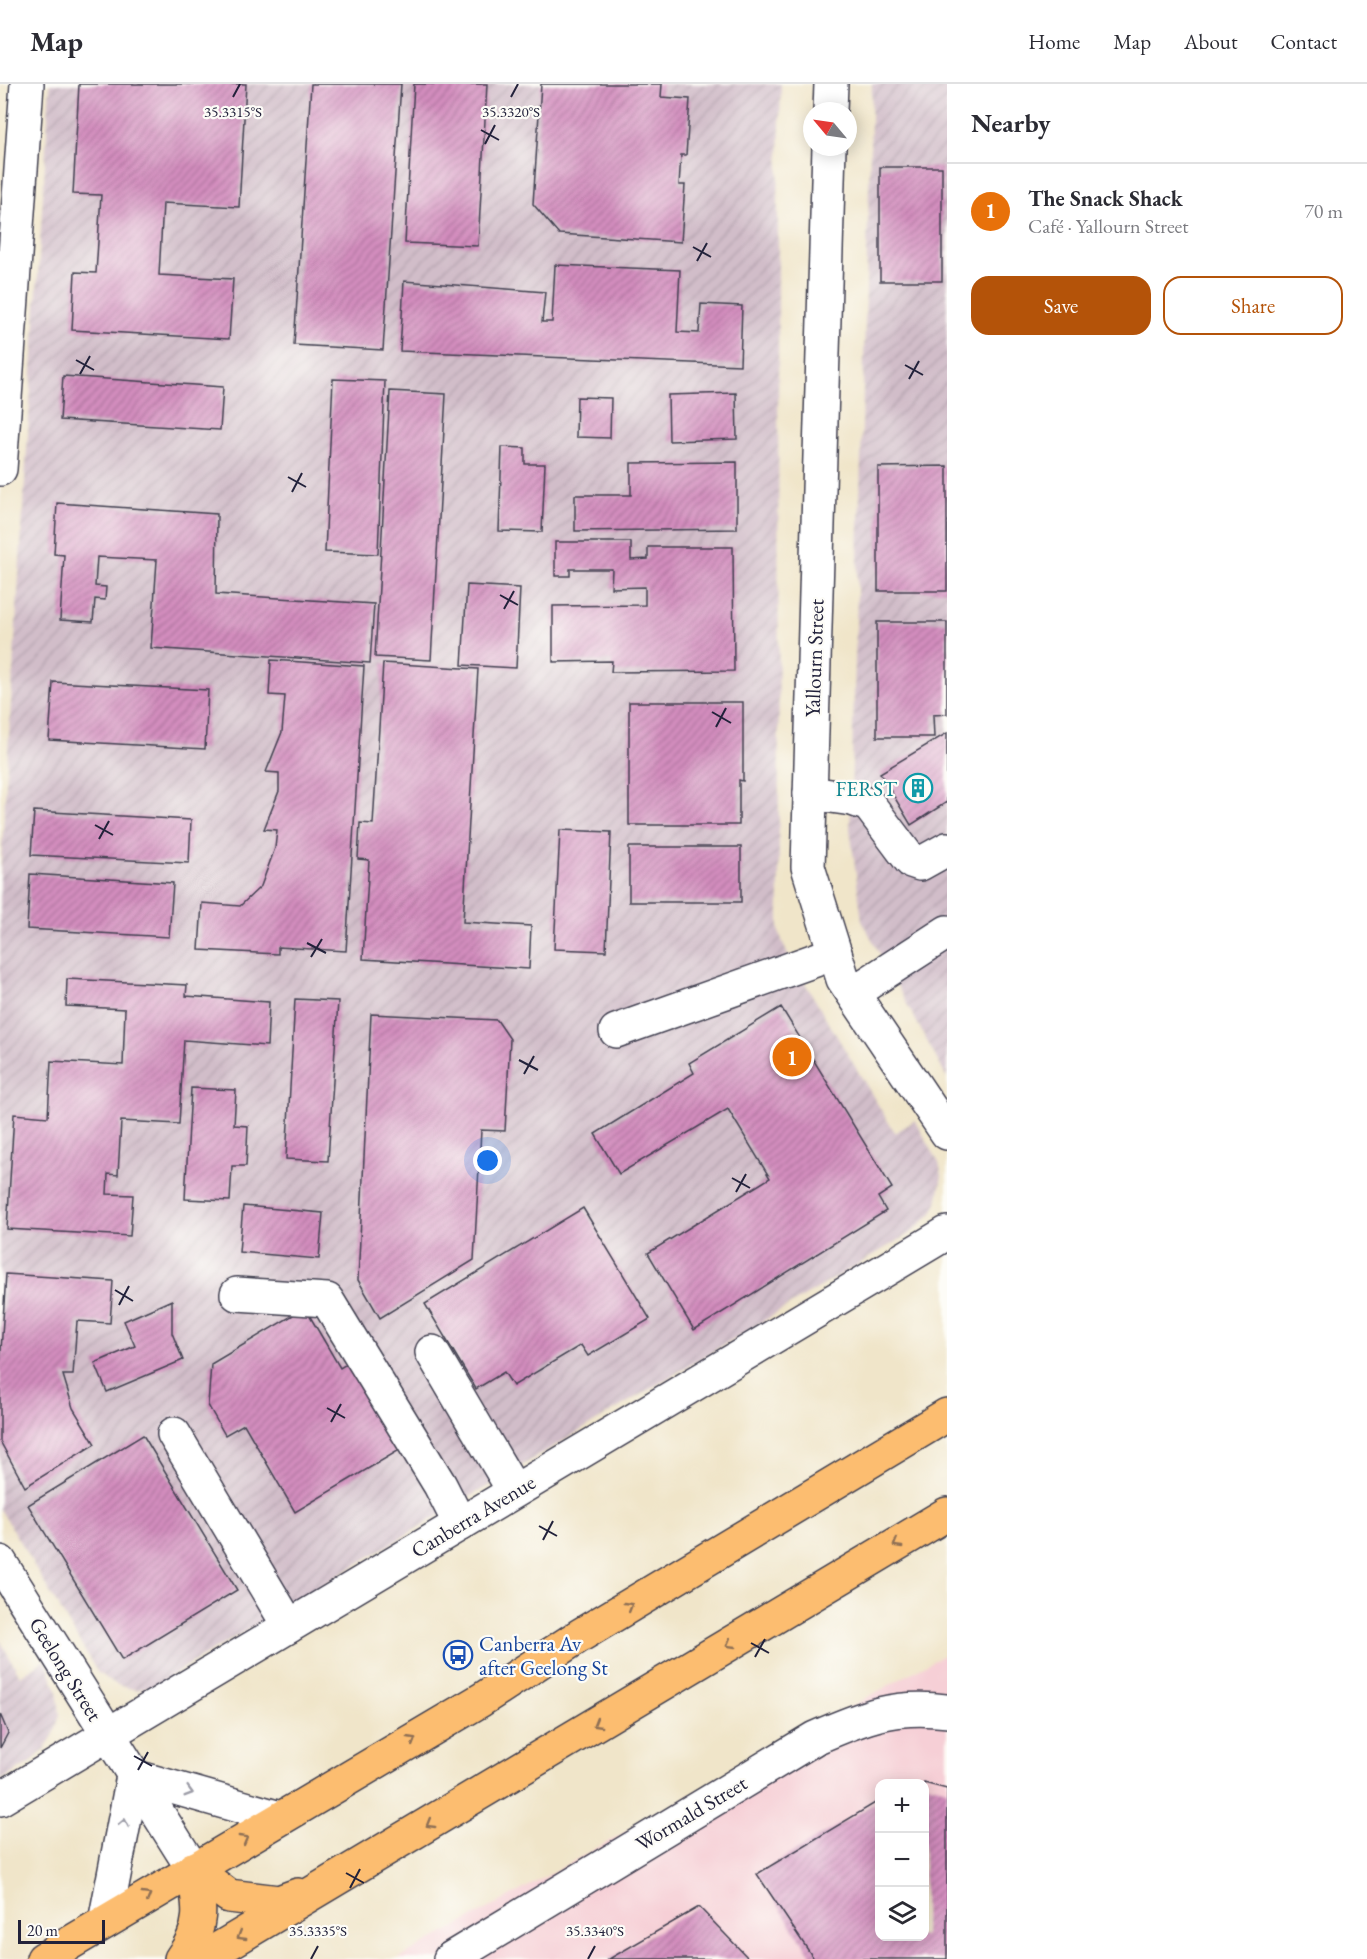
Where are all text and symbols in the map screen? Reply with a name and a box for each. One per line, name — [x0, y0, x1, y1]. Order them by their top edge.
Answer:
text: Map — [30, 23, 83, 59]
text: Home — [1028, 28, 1080, 55]
text: Map — [1113, 28, 1151, 55]
text: About — [1184, 28, 1237, 55]
text: Contact — [1270, 28, 1337, 55]
text: 35.3315°S — [204, 102, 262, 121]
text: 35.3320°S — [482, 102, 540, 121]
north arrow — [803, 102, 857, 156]
text: Nearby — [971, 106, 1051, 140]
text: The Snack Shack — [1028, 184, 1183, 213]
text: 1 — [985, 198, 996, 224]
text: 70 m — [1304, 198, 1343, 224]
text: Café · Yallourn Street — [1028, 213, 1189, 239]
button: Save — [971, 276, 1151, 335]
button: Share — [1163, 276, 1343, 335]
street label: Yallourn Street — [798, 598, 830, 718]
building icon: FERST — [902, 772, 934, 804]
place label: FERST — [836, 775, 898, 802]
pin: 1 — [772, 1034, 812, 1080]
your location — [473, 1146, 502, 1175]
street label: Canberra Avenue — [406, 1468, 540, 1564]
one-way arrow — [893, 1536, 903, 1548]
one-way arrow — [623, 1602, 633, 1613]
street label: Geelong Street — [23, 1612, 109, 1726]
place label: Canberra Av after Geelong St — [479, 1630, 608, 1681]
one-way arrow — [726, 1637, 736, 1649]
bus stop icon: Canberra Av after Geelong St — [442, 1639, 474, 1671]
one-way arrow — [593, 1717, 603, 1728]
one-way arrow — [406, 1736, 416, 1748]
street label: Wormald Street — [630, 1769, 752, 1857]
map controls — [875, 1779, 929, 1941]
button: + — [875, 1779, 929, 1833]
one-way arrow — [183, 1785, 194, 1797]
one-way arrow — [426, 1816, 436, 1828]
one-way arrow — [117, 1818, 130, 1828]
button: − — [875, 1833, 929, 1887]
one-way arrow — [238, 1835, 248, 1847]
button: layers — [875, 1887, 929, 1941]
one-way arrow — [141, 1892, 151, 1904]
scale bar — [18, 1917, 105, 1944]
text: 20 m — [27, 1920, 58, 1941]
text: 35.3335°S — [289, 1921, 347, 1940]
text: 35.3340°S — [566, 1921, 624, 1940]
one-way arrow — [237, 1929, 247, 1940]

